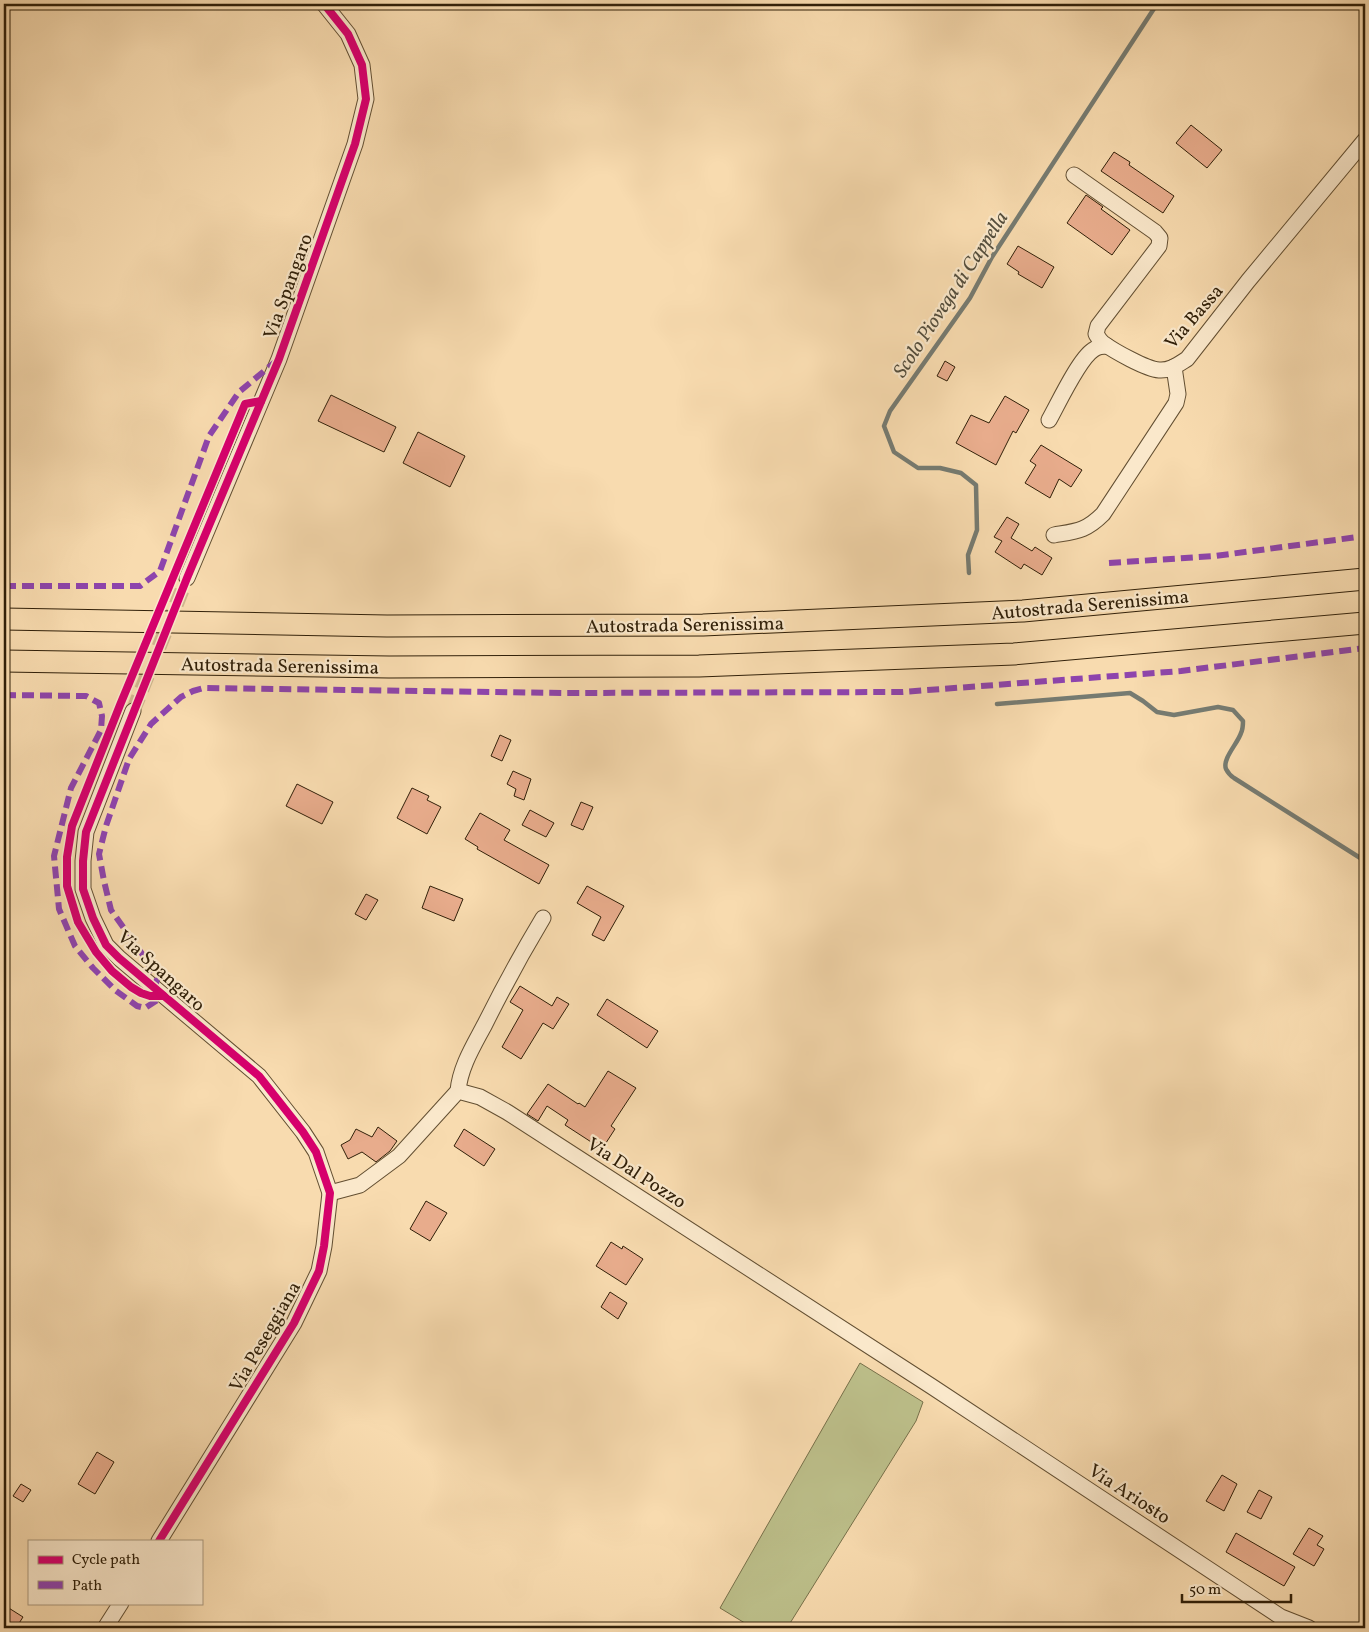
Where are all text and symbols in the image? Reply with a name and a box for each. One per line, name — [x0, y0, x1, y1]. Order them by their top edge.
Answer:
water label: Scolo Piovega di Cappella — [887, 206, 1016, 384]
street label: Via Spangaro — [258, 230, 320, 343]
street label: Via Bassa — [1159, 279, 1230, 355]
street label: Autostrada Serenissima — [990, 584, 1190, 628]
street label: Autostrada Serenissima — [586, 611, 784, 641]
street label: Autostrada Serenissima — [181, 652, 379, 682]
street label: Via Spangaro — [111, 925, 210, 1018]
street label: Via Dal Pozzo — [581, 1132, 691, 1216]
street label: Via Peseggiana — [224, 1277, 308, 1397]
street label: Via Ariosto — [1083, 1458, 1175, 1531]
legend — [28, 1540, 202, 1604]
text: Cycle path — [72, 1550, 140, 1571]
scale bar — [1182, 1572, 1290, 1604]
text: Path — [72, 1576, 102, 1597]
text: 50 m — [1189, 1580, 1221, 1601]

